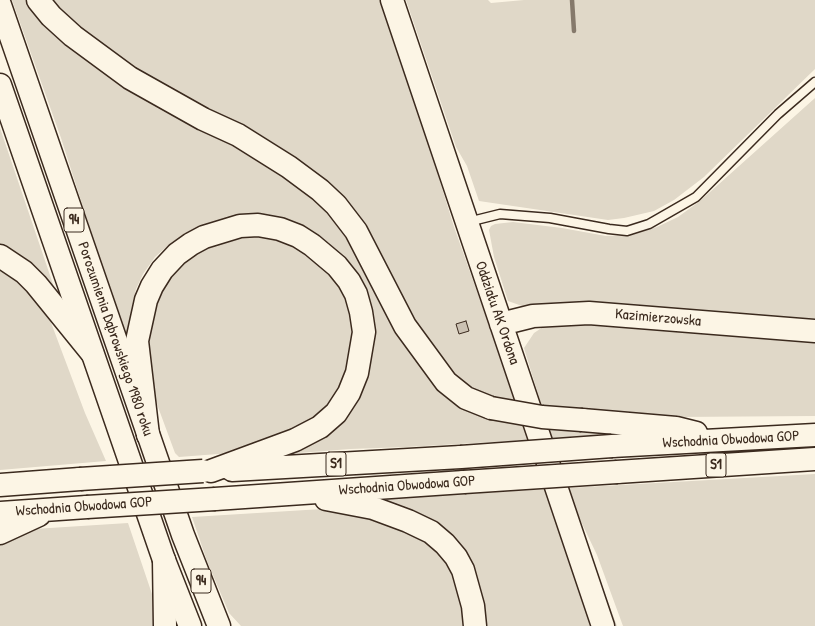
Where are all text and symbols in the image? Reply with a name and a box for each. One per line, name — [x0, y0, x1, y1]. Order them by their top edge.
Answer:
road number: 94 — [64, 208, 84, 232]
street label: Porozumienia Dąbrowskiego 1980 roku — [73, 240, 157, 438]
street label: Oddziału AK Ordona — [471, 259, 523, 367]
street label: Kazimierzowska — [614, 305, 702, 331]
street label: Wschodnia Obwodowa GOP — [662, 427, 800, 453]
road number: S1 — [326, 452, 346, 476]
road number: S1 — [706, 453, 726, 477]
street label: Wschodnia Obwodowa GOP — [338, 472, 476, 500]
street label: Wschodnia Obwodowa GOP — [15, 493, 153, 521]
road number: 94 — [191, 569, 211, 593]

